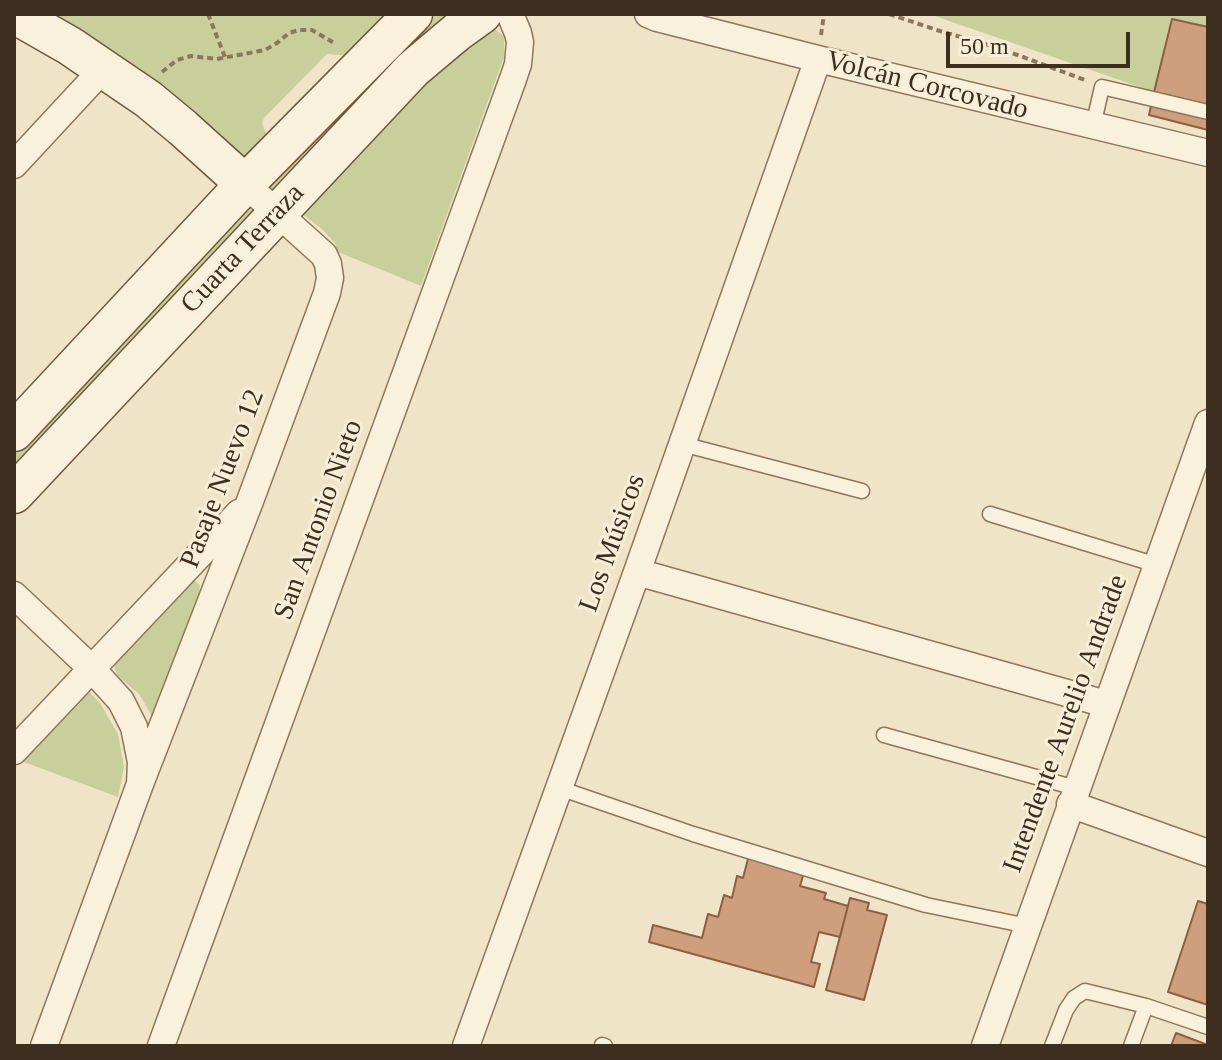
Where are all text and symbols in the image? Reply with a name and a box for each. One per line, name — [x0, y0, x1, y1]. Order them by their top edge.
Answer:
scale bar — [950, 16, 1134, 66]
text: 50 m — [960, 33, 1009, 59]
street label: Volcán Corcovado — [822, 45, 1032, 127]
street label: Cuarta Terraza — [174, 177, 312, 321]
street label: Pasaje Nuevo 12 — [174, 385, 272, 573]
street label: San Antonio Nieto — [267, 416, 371, 624]
street label: Los Músicos — [573, 470, 653, 616]
street label: Intendente Aurelio Andrade — [996, 571, 1136, 877]

